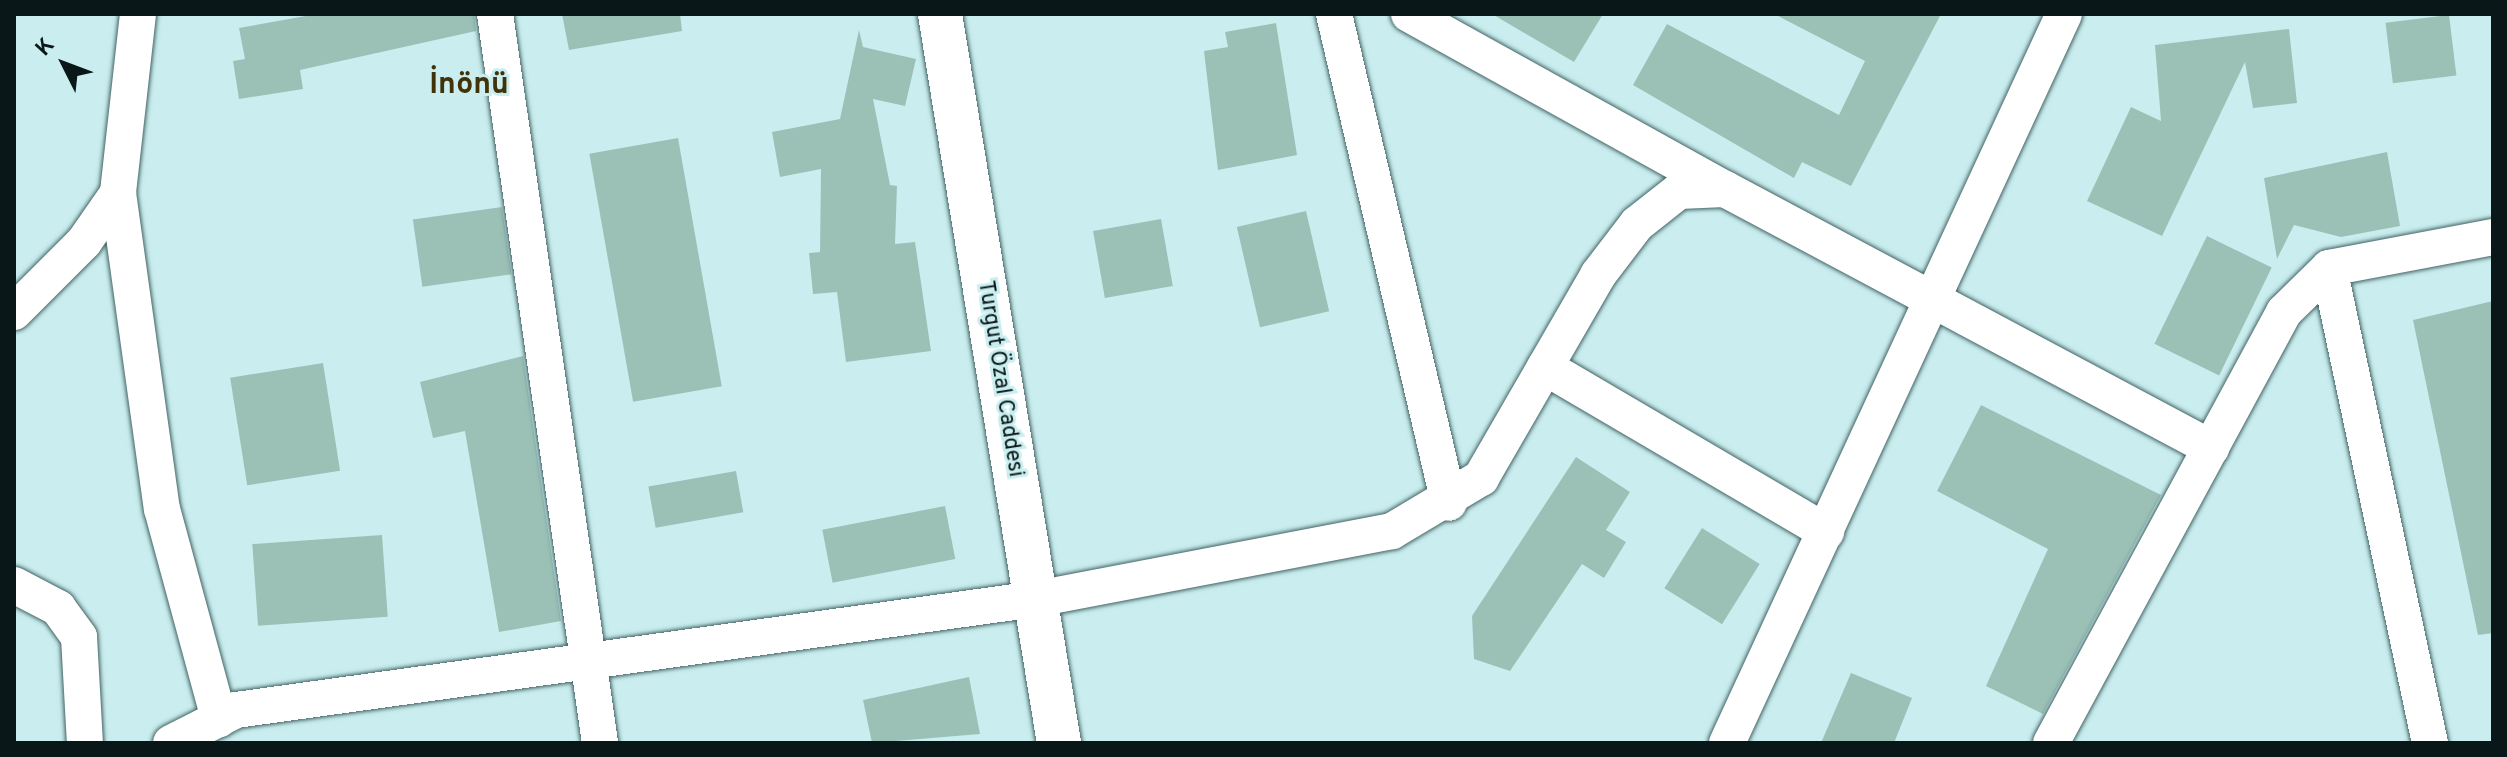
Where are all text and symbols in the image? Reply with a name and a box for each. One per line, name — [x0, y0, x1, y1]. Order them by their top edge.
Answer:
north arrow — [24, 24, 104, 104]
text: K — [31, 33, 61, 62]
district label: İnönü — [429, 68, 509, 104]
street label: Turgut Özal Caddesi — [971, 279, 1029, 479]

